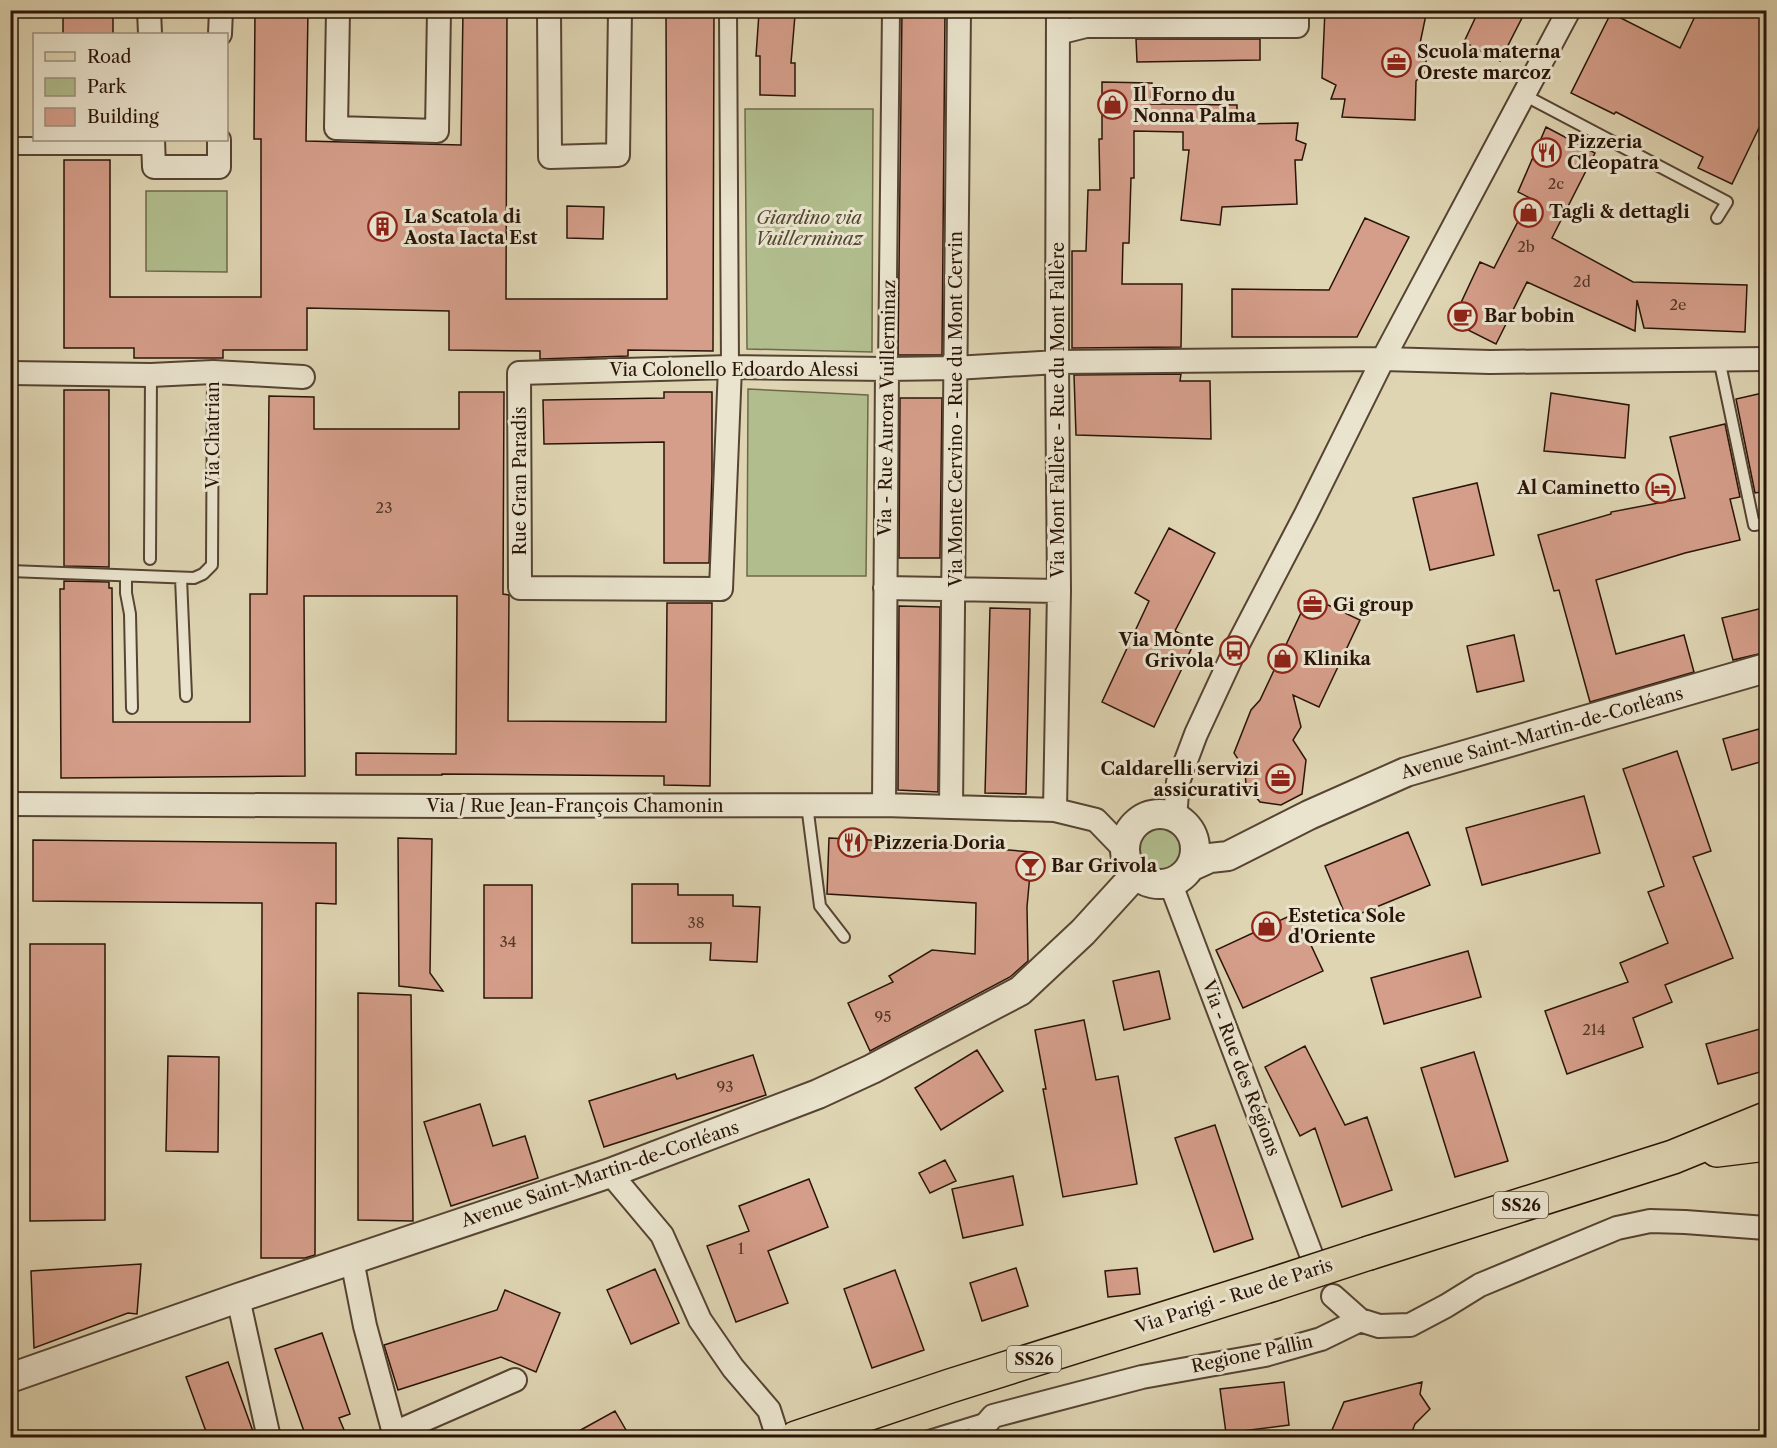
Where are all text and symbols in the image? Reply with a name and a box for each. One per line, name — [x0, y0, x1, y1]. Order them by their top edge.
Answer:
legend — [33, 33, 228, 141]
place label: Scuola materna Oreste marcoz — [1417, 41, 1561, 84]
text: Road — [87, 46, 132, 68]
office icon: Scuola materna Oreste marcoz — [1380, 46, 1412, 78]
text: Park — [87, 76, 128, 98]
place label: Il Forno du Nonna Palma — [1133, 84, 1257, 127]
shop icon: Il Forno du Nonna Palma — [1096, 89, 1128, 121]
text: Building — [87, 106, 159, 128]
place label: Pizzeria Cleopatra — [1567, 131, 1659, 174]
restaurant icon: Pizzeria Cleopatra — [1530, 136, 1562, 168]
house number: 2c — [1548, 174, 1564, 193]
shop icon: Tagli & dettagli — [1512, 196, 1544, 228]
place label: Tagli & dettagli — [1549, 201, 1690, 223]
place label: La Scatola di Aosta Iacta Est — [403, 206, 538, 249]
park label: Giardino via Vuillerminaz — [755, 207, 865, 250]
building icon: La Scatola di Aosta Iacta Est — [367, 211, 399, 243]
street label: Via Monte Cervino - Rue du Mont Cervin — [945, 231, 967, 588]
house number: 2b — [1517, 237, 1535, 256]
street label: Via Mont Fallère - Rue du Mont Fallère — [1047, 242, 1069, 579]
house number: 2d — [1573, 272, 1591, 291]
street label: Via - Rue Aurora Vuillerminaz — [874, 280, 900, 537]
house number: 2e — [1669, 295, 1687, 314]
cafe icon: Bar bobin — [1447, 300, 1479, 332]
place label: Bar bobin — [1484, 305, 1575, 327]
street label: Via Colonello Edoardo Alessi — [609, 359, 859, 381]
street label: Via Chatrian — [202, 381, 224, 490]
street label: Rue Gran Paradis — [509, 406, 531, 556]
hotel icon: Al Caminetto — [1645, 472, 1677, 504]
place label: Al Caminetto — [1516, 477, 1640, 499]
house number: 23 — [376, 498, 392, 517]
office icon: Gi group — [1296, 589, 1328, 621]
place label: Gi group — [1333, 594, 1414, 616]
place label: Via Monte Grivola — [1118, 629, 1215, 672]
bus stop icon: Via Monte Grivola — [1219, 634, 1251, 666]
shop icon: Klinika — [1266, 643, 1298, 675]
place label: Klinika — [1303, 648, 1372, 670]
street label: Avenue Saint-Martin-de-Corléans — [1397, 682, 1686, 784]
place label: Caldarelli servizi assicurativi — [1100, 758, 1260, 801]
office icon: Caldarelli servizi assicurativi — [1264, 763, 1296, 795]
street label: Via / Rue Jean-François Chamonin — [425, 795, 724, 817]
restaurant icon: Pizzeria Doria — [836, 827, 868, 859]
place label: Pizzeria Doria — [873, 832, 1006, 854]
bar icon: Bar Grivola — [1014, 850, 1046, 882]
place label: Bar Grivola — [1051, 855, 1158, 877]
place label: Estetica Sole d'Oriente — [1288, 905, 1406, 948]
shop icon: Estetica Sole d'Oriente — [1251, 910, 1283, 942]
house number: 38 — [687, 913, 705, 932]
house number: 34 — [500, 932, 516, 951]
street label: Via - Rue des Régions — [1197, 976, 1285, 1159]
house number: 95 — [875, 1007, 891, 1026]
house number: 214 — [1582, 1020, 1606, 1039]
house number: 93 — [716, 1077, 734, 1096]
street label: Avenue Saint-Martin-de-Corléans — [457, 1116, 742, 1232]
road number: SS26 — [1494, 1192, 1548, 1218]
house number: 1 — [738, 1239, 745, 1258]
street label: Via Parigi - Rue de Paris — [1131, 1254, 1336, 1339]
street label: Regione Pallin — [1189, 1330, 1315, 1378]
road number: SS26 — [1007, 1346, 1061, 1372]

